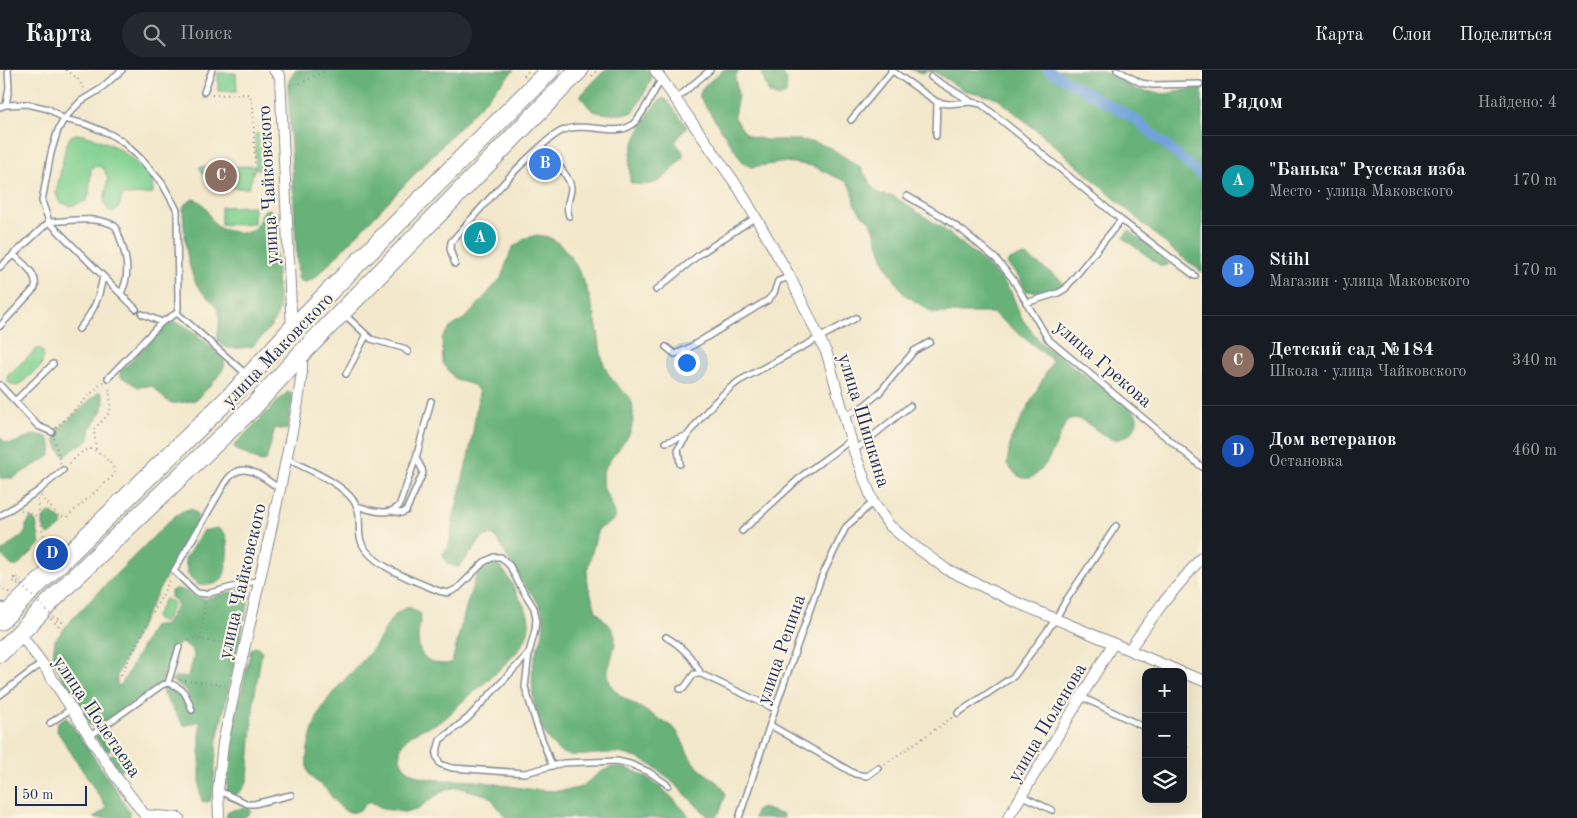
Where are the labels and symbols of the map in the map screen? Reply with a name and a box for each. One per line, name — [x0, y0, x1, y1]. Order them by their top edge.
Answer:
street label: улица Чайковского — [256, 105, 283, 265]
pin: B — [529, 145, 561, 183]
pin: C — [205, 157, 237, 195]
pin: A — [464, 219, 496, 257]
street label: улица Маковского — [219, 290, 338, 412]
street label: улица Грекова — [1050, 318, 1155, 413]
your location — [674, 350, 700, 376]
street label: улица Шишкина — [833, 351, 892, 491]
street label: улица Чайковского — [216, 502, 271, 661]
pin: D — [36, 535, 68, 573]
street label: улица Репина — [755, 592, 810, 707]
street label: улица Полетаева — [48, 653, 144, 782]
street label: улица Поленова — [1005, 660, 1091, 786]
scale bar — [15, 783, 88, 806]

